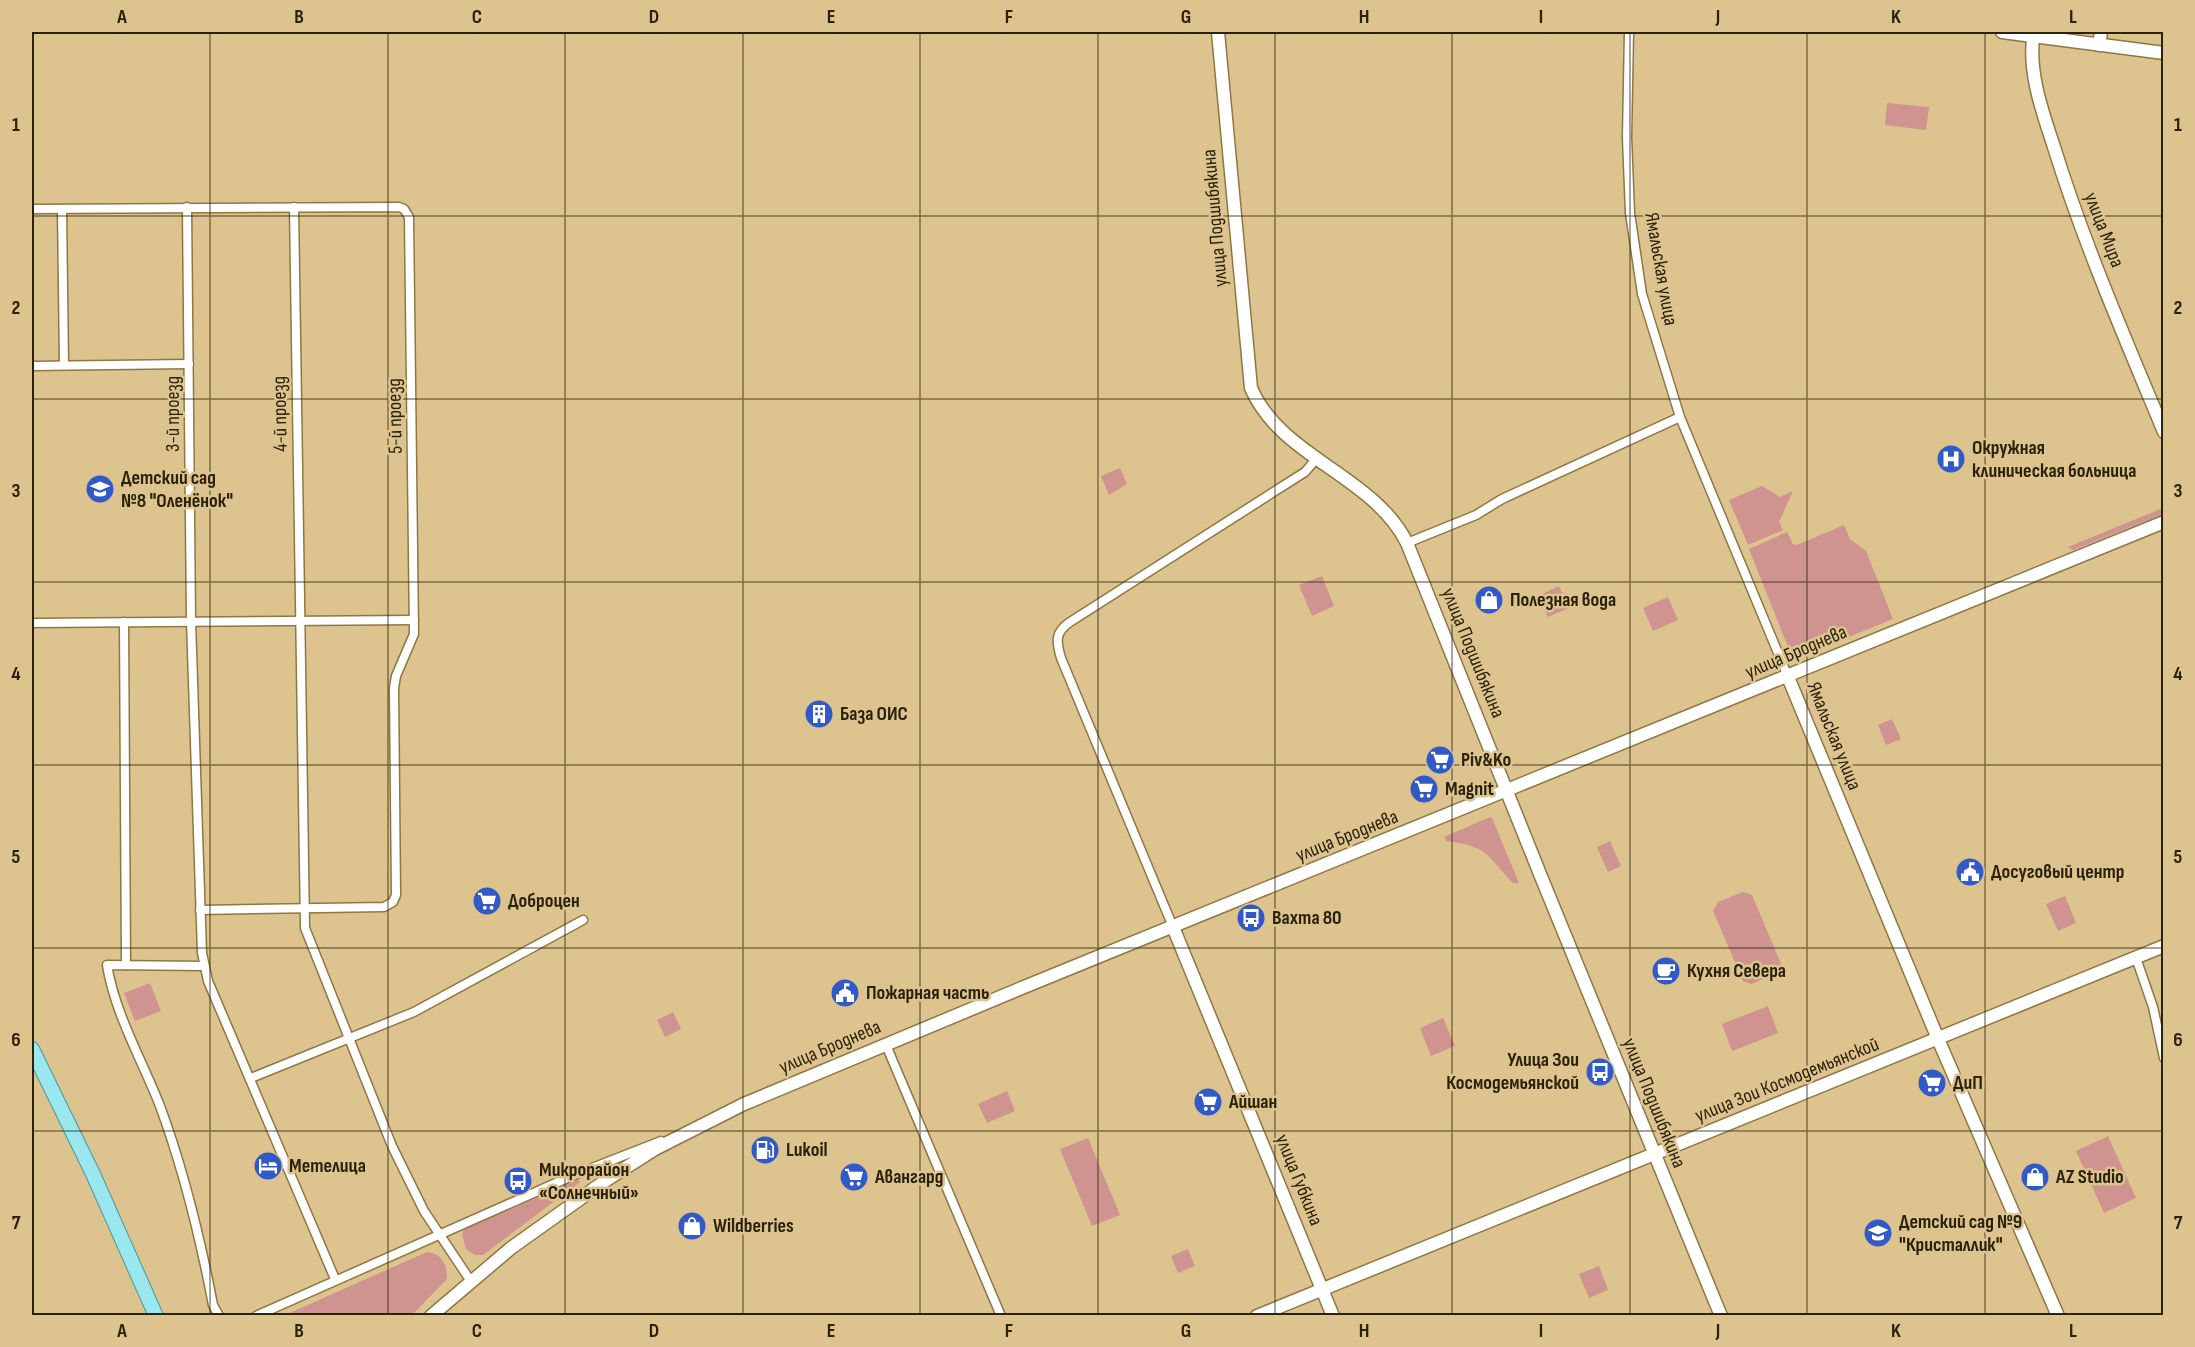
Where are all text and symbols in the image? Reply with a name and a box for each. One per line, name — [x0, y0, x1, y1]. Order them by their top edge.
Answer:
text: A — [116, 5, 127, 29]
text: B — [294, 5, 304, 29]
text: C — [472, 5, 482, 29]
text: D — [649, 5, 659, 29]
text: E — [827, 5, 835, 29]
text: F — [1005, 5, 1013, 29]
text: G — [1181, 5, 1191, 29]
text: H — [1359, 5, 1369, 29]
text: I — [1539, 5, 1543, 29]
text: J — [1715, 5, 1720, 29]
text: K — [1891, 5, 1901, 29]
text: L — [2069, 5, 2077, 29]
text: 1 — [12, 113, 20, 137]
text: 1 — [2174, 113, 2182, 137]
street label: улица Подшибякина — [1197, 148, 1233, 288]
street label: улица Мира — [2079, 189, 2129, 271]
street label: Ямальская улица — [1639, 211, 1683, 327]
text: 2 — [12, 296, 20, 320]
text: 2 — [2174, 296, 2182, 320]
street label: 3-й проезд — [161, 376, 185, 452]
street label: 4-й проезд — [267, 376, 293, 452]
street label: 5-й проезд — [382, 378, 408, 454]
place label: Окружная клиническая больница — [1972, 436, 2136, 483]
hospital icon: Окружная клиническая больница — [1935, 443, 1967, 475]
place label: Детский сад №8 "Оленёнок" — [121, 466, 233, 513]
school or university icon: Детский сад №8 "Оленёнок" — [84, 473, 116, 505]
text: 3 — [12, 479, 21, 503]
text: 3 — [2174, 479, 2183, 503]
street label: улица Подшибякина — [1436, 584, 1510, 722]
shop icon: Полезная вода — [1473, 584, 1505, 616]
place label: Полезная вода — [1510, 588, 1616, 612]
street label: улица Броднева — [1741, 620, 1851, 684]
text: 4 — [11, 662, 21, 686]
text: 4 — [2173, 662, 2183, 686]
street label: Ямальская улица — [1801, 678, 1867, 794]
building icon: База ОИС — [803, 698, 835, 730]
place label: База ОИС — [840, 702, 908, 726]
supermarket icon: Piv&Ko — [1424, 744, 1456, 776]
place label: Piv&Ko — [1461, 748, 1511, 772]
supermarket icon: Magnit — [1408, 773, 1440, 805]
place label: Magnit — [1445, 777, 1494, 801]
street label: улица Броднева — [1292, 805, 1402, 867]
text: 5 — [12, 845, 21, 869]
text: 5 — [2174, 845, 2183, 869]
public building icon: Досуговый центр — [1954, 856, 1986, 888]
place label: Досуговый центр — [1991, 860, 2124, 884]
supermarket icon: Доброцен — [471, 885, 503, 917]
place label: Доброцен — [508, 889, 580, 913]
bus stop icon: Вахта 80 — [1235, 902, 1267, 934]
place label: Вахта 80 — [1272, 906, 1342, 930]
cafe icon: Кухня Севера — [1650, 955, 1682, 987]
place label: Кухня Севера — [1687, 959, 1786, 983]
public building icon: Пожарная часть — [829, 977, 861, 1009]
place label: Пожарная часть — [866, 981, 989, 1005]
street label: улица Броднева — [775, 1015, 885, 1079]
text: 6 — [11, 1028, 21, 1052]
text: 6 — [2173, 1028, 2183, 1052]
street label: улица Зои Космодемьянской — [1692, 1032, 1882, 1128]
street label: улица Подшибякина — [1617, 1034, 1691, 1172]
place label: Улица Зои Космодемьянской — [1446, 1048, 1579, 1095]
bus stop icon: Улица Зои Космодемьянской — [1584, 1056, 1616, 1088]
supermarket icon: ДиП — [1916, 1067, 1948, 1099]
place label: ДиП — [1953, 1071, 1983, 1095]
supermarket icon: Айшан — [1192, 1086, 1224, 1118]
place label: Айшан — [1228, 1090, 1277, 1114]
street label: улица Губкина — [1270, 1131, 1328, 1229]
fuel station icon: Lukoil — [749, 1134, 781, 1166]
place label: Lukoil — [786, 1138, 828, 1162]
hotel icon: Метелица — [252, 1150, 284, 1182]
place label: Метелица — [289, 1154, 366, 1178]
place label: Микрорайон «Солнечный» — [539, 1158, 639, 1205]
supermarket icon: Авангард — [838, 1161, 870, 1193]
shop icon: AZ Studio — [2019, 1161, 2051, 1193]
bus stop icon: Микрорайон «Солнечный» — [502, 1165, 534, 1197]
place label: Авангард — [874, 1165, 943, 1189]
place label: AZ Studio — [2055, 1165, 2124, 1189]
shop icon: Wildberries — [676, 1210, 708, 1242]
place label: Детский сад №9 "Кристаллик" — [1899, 1210, 2022, 1257]
text: 7 — [12, 1211, 21, 1235]
text: 7 — [2174, 1211, 2183, 1235]
place label: Wildberries — [713, 1214, 794, 1238]
school or university icon: Детский сад №9 "Кристаллик" — [1862, 1217, 1894, 1249]
text: A — [116, 1319, 127, 1343]
text: B — [294, 1319, 304, 1343]
text: C — [472, 1319, 482, 1343]
text: D — [649, 1319, 659, 1343]
text: E — [827, 1319, 835, 1343]
text: F — [1005, 1319, 1013, 1343]
text: G — [1181, 1319, 1191, 1343]
text: H — [1359, 1319, 1369, 1343]
text: I — [1539, 1319, 1543, 1343]
text: J — [1715, 1319, 1720, 1343]
text: K — [1891, 1319, 1901, 1343]
text: L — [2069, 1319, 2077, 1343]

